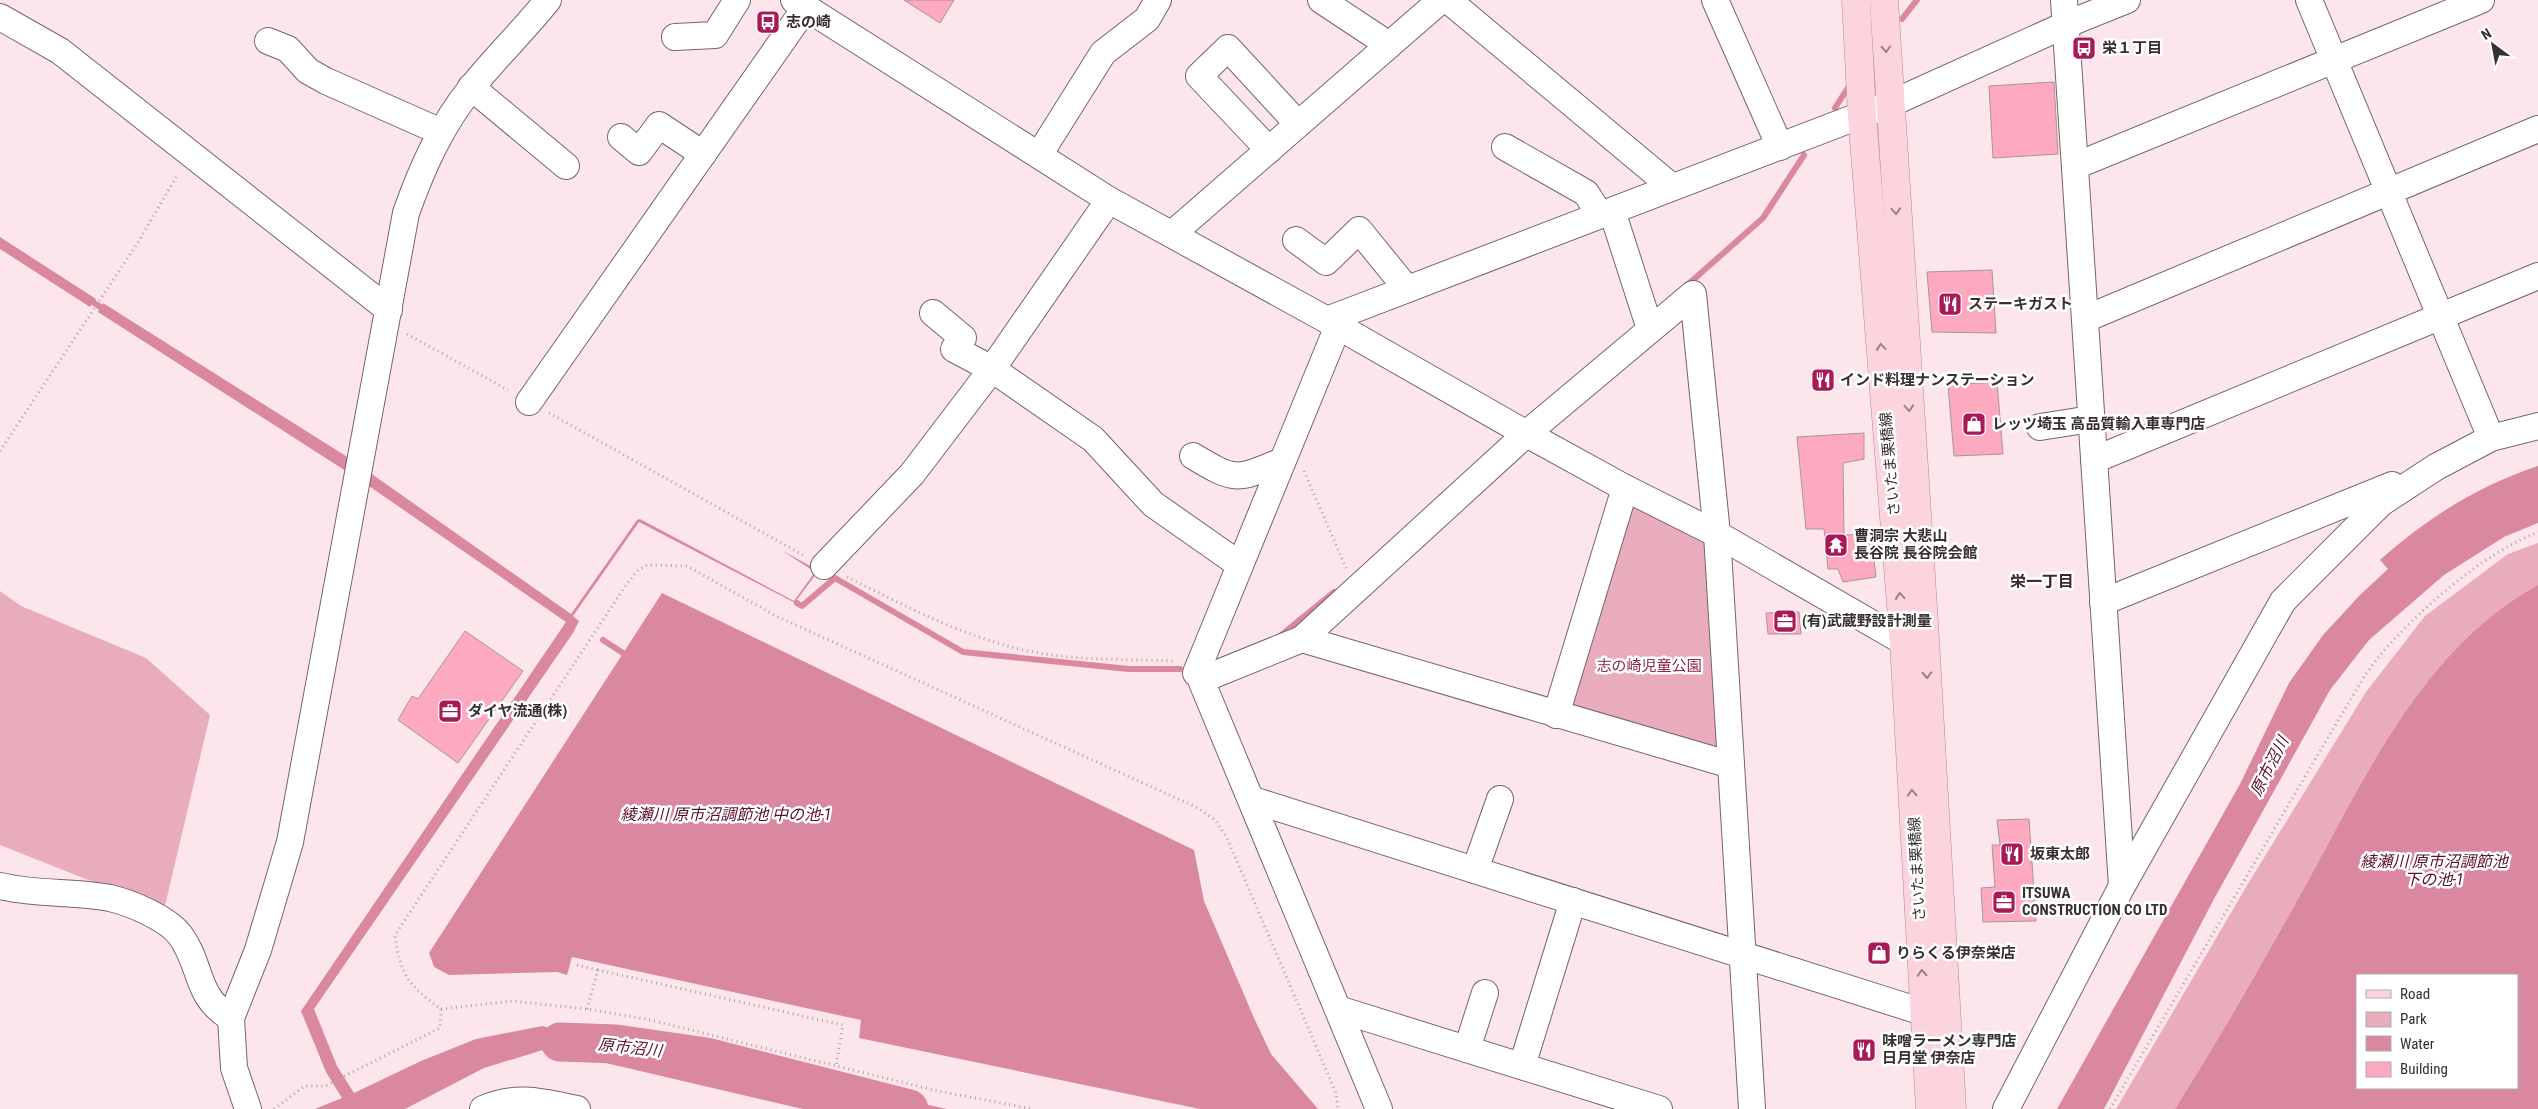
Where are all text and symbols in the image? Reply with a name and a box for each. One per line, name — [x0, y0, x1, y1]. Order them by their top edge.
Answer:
bus stop icon: 志の崎 — [755, 9, 781, 35]
place label: 志の崎 — [786, 13, 831, 31]
north arrow — [2468, 20, 2518, 70]
text: N — [2478, 25, 2494, 43]
bus stop icon: 栄１丁目 — [2071, 35, 2097, 61]
place label: 栄１丁目 — [2102, 39, 2162, 57]
one-way arrow — [1881, 45, 1892, 53]
one-way arrow — [1891, 207, 1902, 215]
restaurant icon: ステーキガスト — [1937, 291, 1963, 317]
place label: ステーキガスト — [1968, 295, 2073, 313]
one-way arrow — [1875, 343, 1886, 351]
restaurant icon: インド料理ナンステーション — [1810, 367, 1836, 393]
place label: インド料理ナンステーション — [1840, 371, 2034, 389]
one-way arrow — [1904, 404, 1915, 412]
street label: さいたま栗橋線 — [1876, 411, 1904, 517]
shop icon: レッツ埼玉 高品質輸入車専門店 — [1961, 411, 1987, 437]
place label: レッツ埼玉 高品質輸入車専門店 — [1992, 415, 2205, 433]
place label: 曹洞宗 大悲山 長谷院 長谷院会館 — [1854, 527, 1977, 562]
temple icon: 曹洞宗 大悲山 長谷院 長谷院会館 — [1823, 532, 1849, 558]
district label: 栄一丁目 — [2010, 572, 2074, 591]
one-way arrow — [1895, 592, 1906, 600]
office icon: (有)武蔵野設計測量 — [1772, 608, 1798, 634]
place label: (有)武蔵野設計測量 — [1802, 612, 1932, 630]
park label: 志の崎児童公園 — [1596, 657, 1702, 675]
one-way arrow — [1922, 671, 1933, 679]
office icon: ダイヤ流通(株) — [437, 698, 463, 724]
place label: ダイヤ流通(株) — [468, 702, 567, 720]
water label: 原市沼川 — [2246, 732, 2293, 799]
one-way arrow — [1907, 789, 1918, 797]
water label: 綾瀬川 原市沼調節池 中の池-1 — [621, 805, 831, 824]
street label: さいたま栗橋線 — [1905, 816, 1929, 922]
restaurant icon: 坂東太郎 — [1999, 841, 2025, 867]
place label: 坂東太郎 — [2030, 845, 2090, 863]
water label: 綾瀬川 原市沼調節池 下の池-1 — [2360, 852, 2510, 889]
place label: ITSUWA CONSTRUCTION CO LTD — [2022, 884, 2167, 919]
office icon: ITSUWA CONSTRUCTION CO LTD — [1991, 889, 2017, 915]
shop icon: りらくる伊奈栄店 — [1866, 940, 1892, 966]
place label: りらくる伊奈栄店 — [1896, 944, 2016, 962]
one-way arrow — [1917, 969, 1928, 977]
legend — [2356, 974, 2518, 1089]
text: Road — [2400, 985, 2430, 1003]
text: Park — [2400, 1010, 2427, 1028]
place label: 味噌ラーメン専門店 日月堂 伊奈店 — [1882, 1032, 2016, 1067]
water label: 原市沼川 — [597, 1035, 665, 1060]
text: Water — [2400, 1035, 2435, 1053]
restaurant icon: 味噌ラーメン専門店 日月堂 伊奈店 — [1851, 1037, 1877, 1063]
text: Building — [2400, 1060, 2448, 1078]

